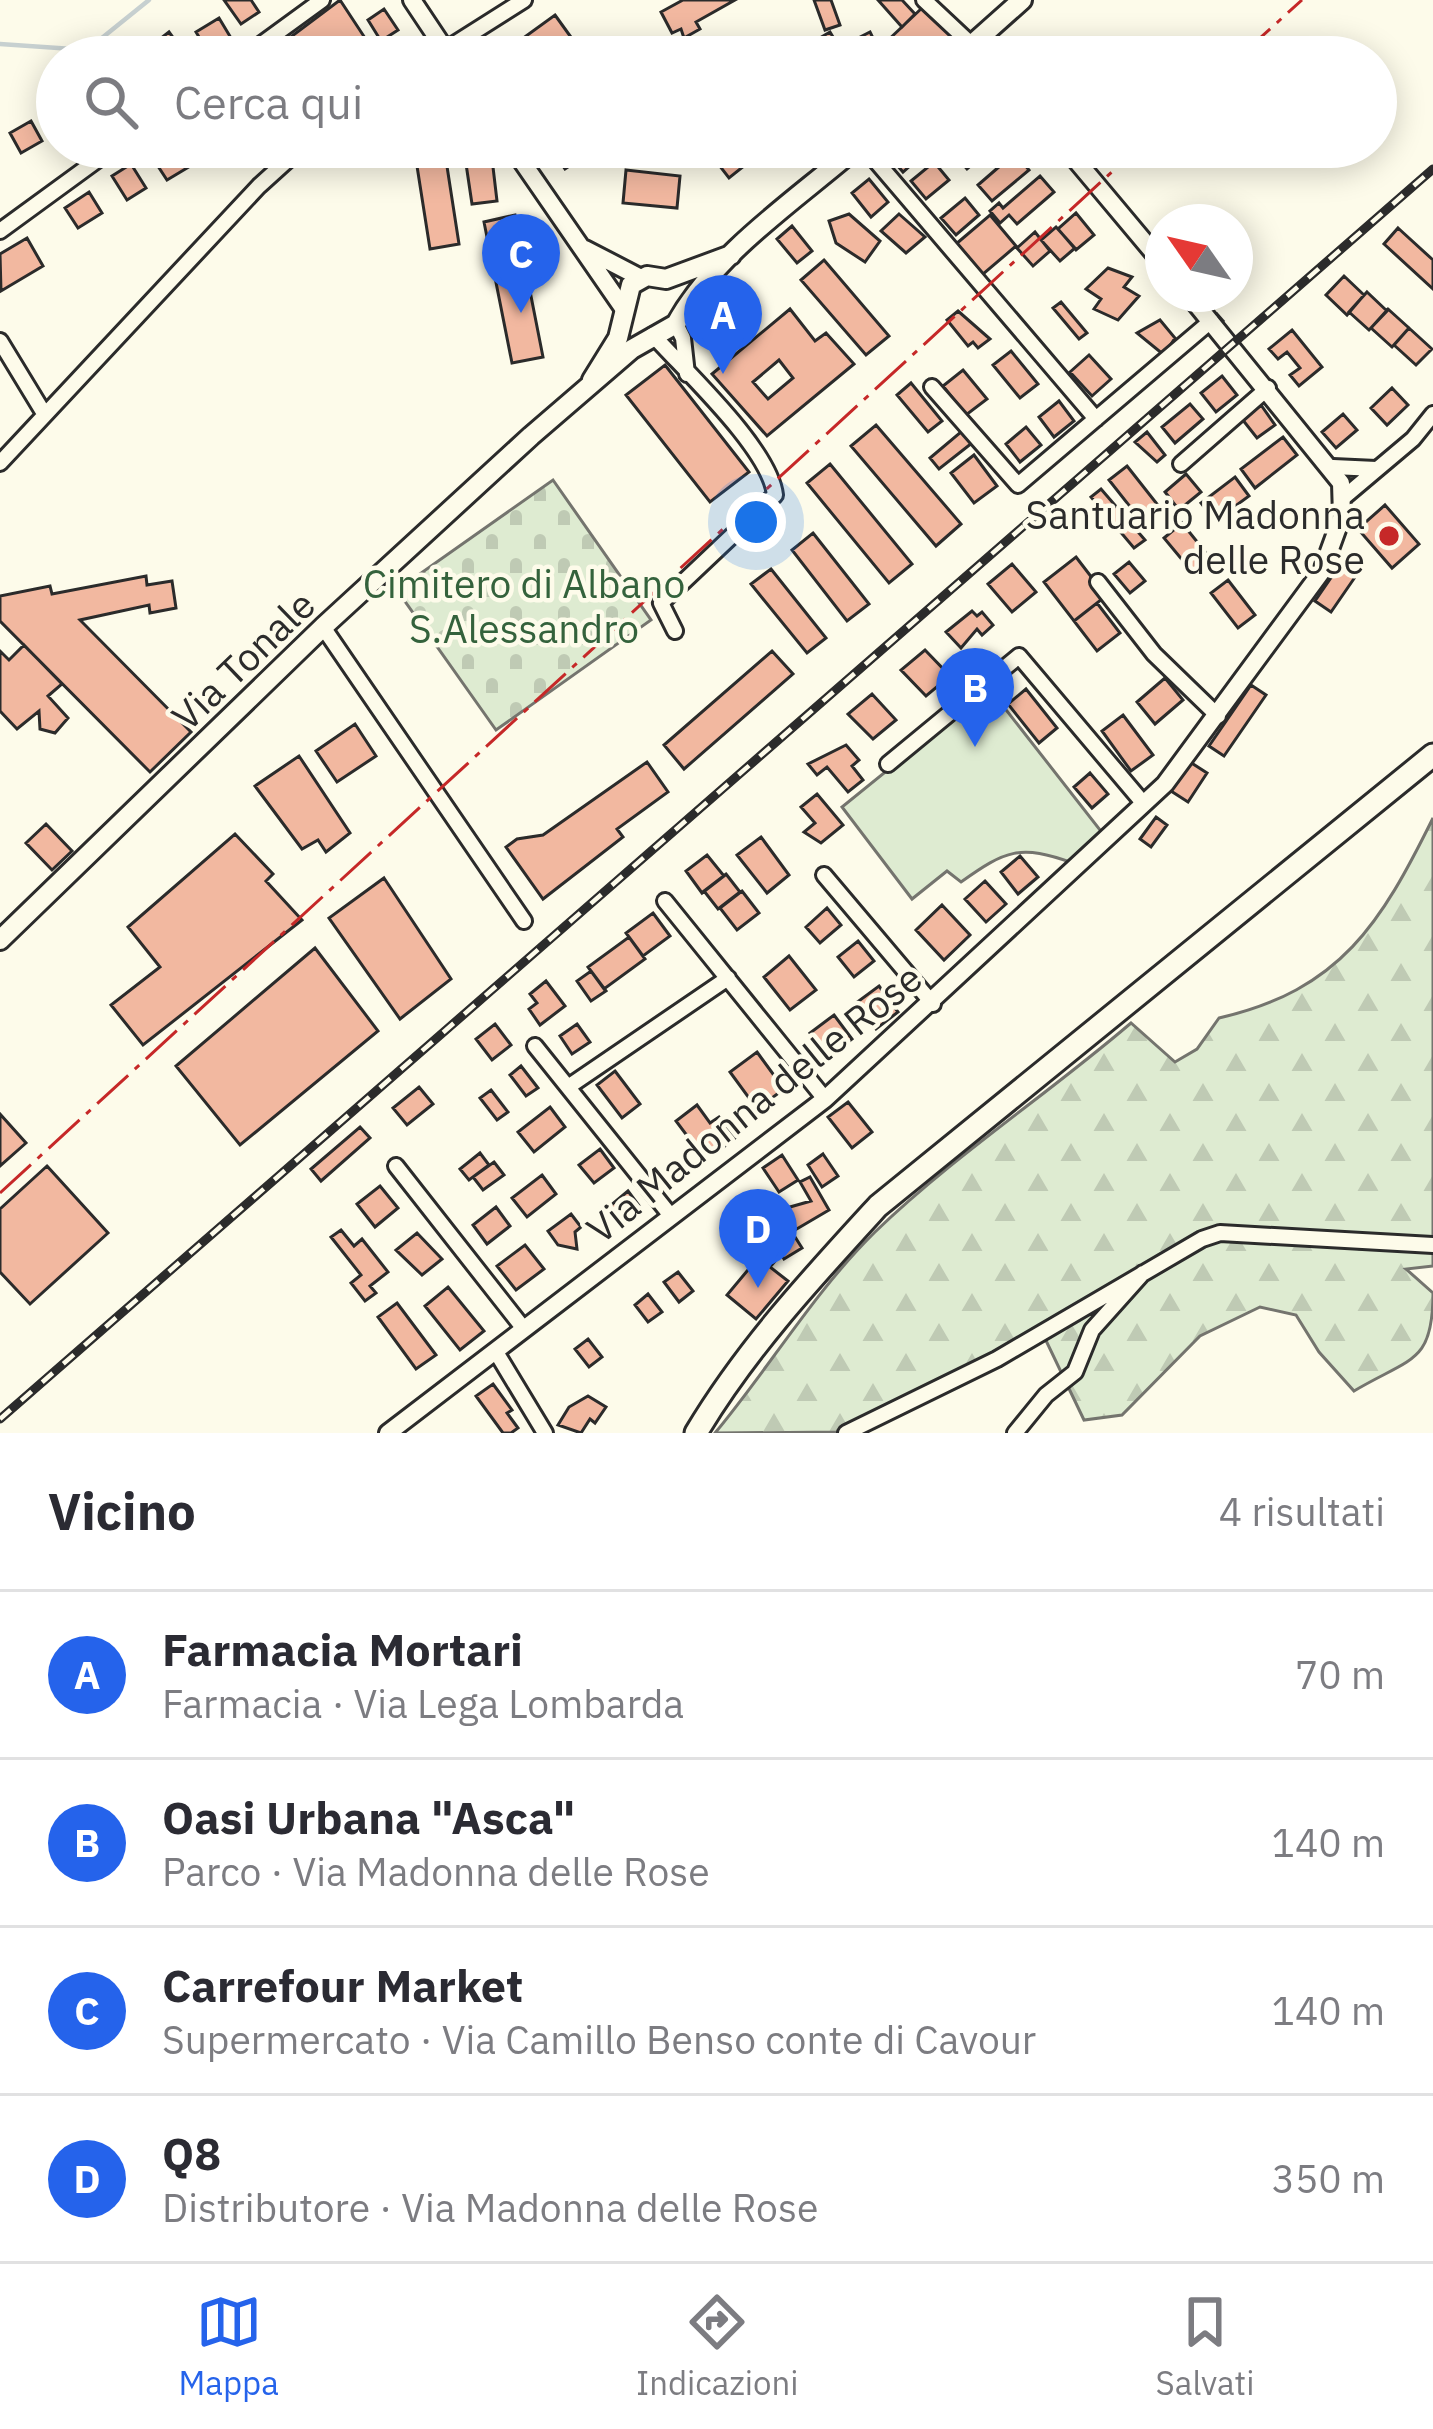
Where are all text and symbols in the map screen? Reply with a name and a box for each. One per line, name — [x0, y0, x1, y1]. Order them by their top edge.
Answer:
search box — [36, 36, 1397, 168]
icon: search — [78, 69, 144, 135]
text: Cerca qui — [174, 73, 363, 131]
north arrow — [1145, 204, 1253, 312]
pin: C — [482, 214, 560, 313]
pin: A — [684, 275, 762, 374]
place label: Santuario Madonna delle Rose — [1026, 489, 1365, 585]
your location — [726, 492, 786, 552]
marker: Santuario Madonna delle Rose — [1376, 523, 1402, 549]
park label: Cimitero di Albano S.Alessandro — [363, 558, 685, 654]
street label: Via Tonale — [160, 579, 326, 741]
pin: B — [936, 648, 1014, 747]
street label: Via Madonna delle Rose — [576, 952, 932, 1254]
pin: D — [719, 1189, 797, 1288]
text: Vicino — [48, 1478, 196, 1544]
text: 4 risultati — [1219, 1486, 1385, 1537]
text: Farmacia Mortari — [162, 1620, 523, 1678]
text: A — [74, 1649, 100, 1700]
text: 70 m — [1295, 1649, 1385, 1700]
text: Farmacia · Via Lega Lombarda — [162, 1678, 684, 1729]
text: Oasi Urbana "Asca" — [162, 1788, 575, 1846]
text: B — [74, 1817, 100, 1868]
text: 140 m — [1272, 1817, 1385, 1868]
text: Parco · Via Madonna delle Rose — [162, 1846, 710, 1897]
text: Carrefour Market — [162, 1956, 523, 2014]
text: C — [74, 1985, 100, 2036]
text: 140 m — [1272, 1985, 1385, 2036]
text: Supermercato · Via Camillo Benso conte di Cavour — [162, 2014, 1036, 2065]
text: Q8 — [162, 2124, 221, 2182]
text: D — [73, 2153, 101, 2204]
text: 350 m — [1272, 2153, 1385, 2204]
text: Distributore · Via Madonna delle Rose — [162, 2182, 818, 2233]
tab: Mappa — [179, 2289, 279, 2404]
tab: Indicazioni — [636, 2289, 799, 2404]
tab: Salvati — [1156, 2289, 1254, 2404]

